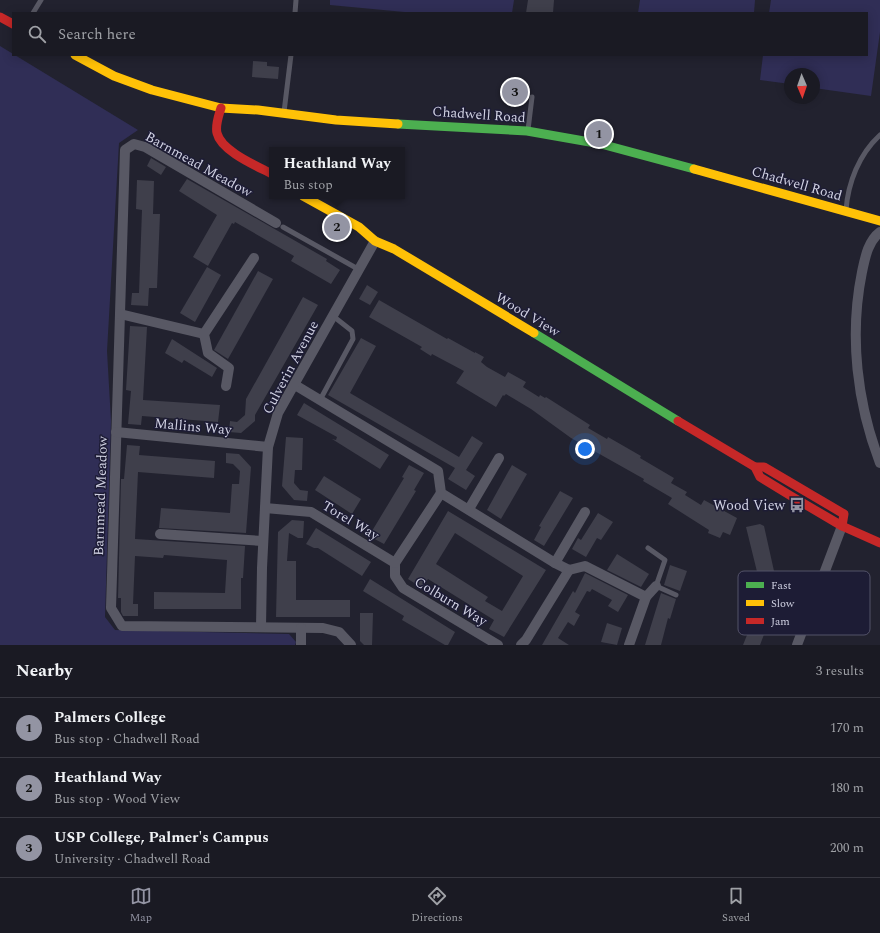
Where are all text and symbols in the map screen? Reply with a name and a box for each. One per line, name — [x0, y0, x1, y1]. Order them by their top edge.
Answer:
search box — [12, 12, 868, 56]
icon: search — [26, 23, 48, 45]
text: Search here — [58, 23, 136, 46]
north arrow — [784, 68, 820, 104]
pin: 3 — [502, 77, 528, 107]
street label: Chadwell Road — [432, 101, 527, 128]
pin: 1 — [586, 119, 612, 149]
street label: Barnmead Meadow — [141, 126, 257, 203]
popup — [269, 147, 405, 199]
text: Heathland Way — [283, 152, 391, 175]
street label: Chadwell Road — [749, 160, 845, 207]
text: Bus stop — [283, 175, 333, 195]
pin: 2 — [324, 212, 350, 242]
street label: Wood View — [491, 287, 564, 342]
street label: Culverin Avenue — [257, 316, 324, 418]
street label: Mallins Way — [153, 413, 234, 440]
street label: Barnmead Meadow — [88, 435, 113, 556]
your location — [575, 439, 595, 459]
street label: Torel Way — [318, 495, 384, 546]
place label: Wood View — [713, 495, 785, 516]
bus stop icon: Wood View — [788, 496, 806, 514]
street label: Colburn Way — [410, 571, 492, 632]
legend — [738, 571, 870, 635]
text: Fast — [771, 577, 792, 594]
text: Slow — [771, 595, 795, 612]
text: Jam — [771, 613, 790, 630]
text: Nearby — [16, 658, 72, 684]
text: 3 results — [816, 661, 864, 681]
text: Palmers College — [54, 706, 166, 729]
text: 1 — [25, 718, 33, 738]
text: 170 m — [830, 718, 864, 738]
text: Bus stop · Chadwell Road — [54, 729, 200, 749]
text: Heathland Way — [54, 766, 161, 789]
text: 2 — [25, 778, 33, 798]
text: 180 m — [830, 778, 864, 798]
text: Bus stop · Wood View — [54, 789, 180, 809]
text: USP College, Palmer's Campus — [54, 826, 269, 849]
text: 3 — [25, 838, 33, 858]
text: 200 m — [830, 838, 864, 858]
text: University · Chadwell Road — [54, 849, 211, 869]
tab: Map — [130, 885, 152, 926]
tab: Directions — [411, 885, 463, 926]
tab: Saved — [722, 885, 750, 926]

